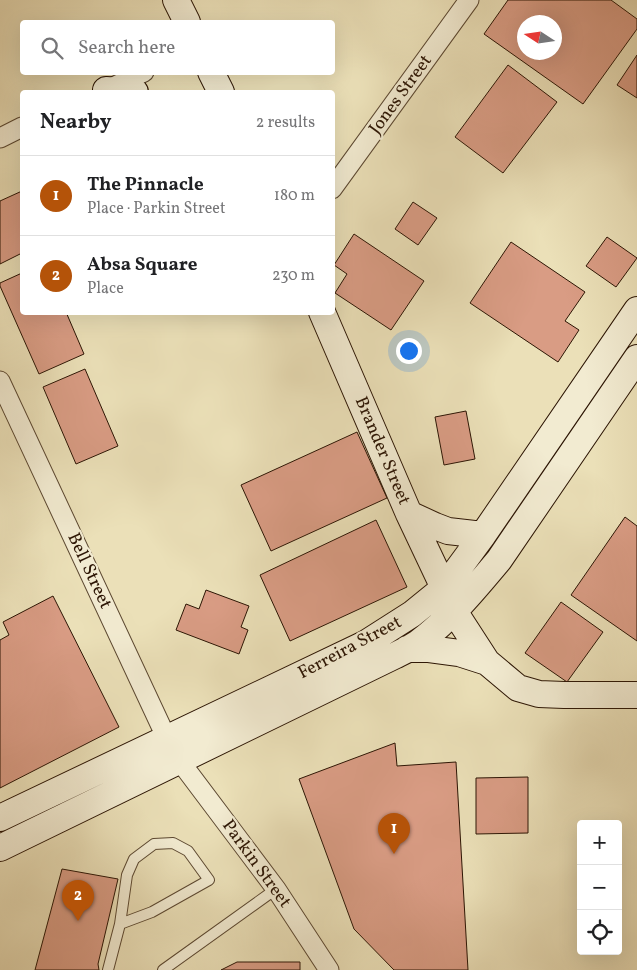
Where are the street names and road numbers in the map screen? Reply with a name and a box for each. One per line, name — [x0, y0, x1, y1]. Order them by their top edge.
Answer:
street label: Jones Street — [363, 50, 439, 140]
street label: Brander Street — [348, 393, 416, 509]
street label: Bell Street — [60, 529, 118, 613]
street label: Ferreira Street — [294, 610, 406, 686]
street label: Parkin Street — [215, 815, 297, 913]

